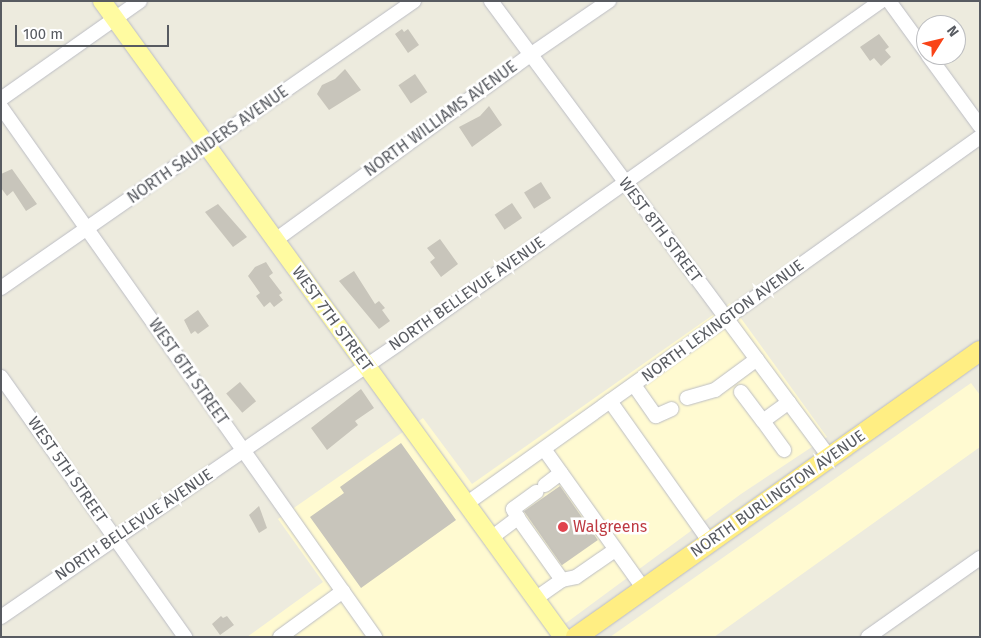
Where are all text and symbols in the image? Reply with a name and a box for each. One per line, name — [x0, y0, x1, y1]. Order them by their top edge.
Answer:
scale bar — [18, 15, 171, 47]
north arrow — [916, 15, 966, 65]
text: N — [943, 23, 962, 40]
text: 100 m — [23, 25, 63, 43]
street label: NORTH WILLIAMS AVENUE — [361, 57, 521, 181]
street label: NORTH SAUNDERS AVENUE — [124, 82, 292, 208]
street label: WEST 8TH STREET — [614, 174, 706, 286]
street label: NORTH BELLEVUE AVENUE — [385, 233, 549, 355]
street label: NORTH LEXINGTON AVENUE — [638, 256, 808, 386]
street label: WEST 7TH STREET — [288, 263, 376, 375]
street label: WEST 6TH STREET — [144, 315, 232, 429]
street label: WEST 5TH STREET — [23, 413, 111, 527]
street label: NORTH BURLINGTON AVENUE — [687, 426, 869, 562]
street label: NORTH BELLEVUE AVENUE — [51, 465, 217, 585]
place label: Walgreens — [573, 517, 647, 537]
marker: Walgreens — [557, 521, 569, 533]

